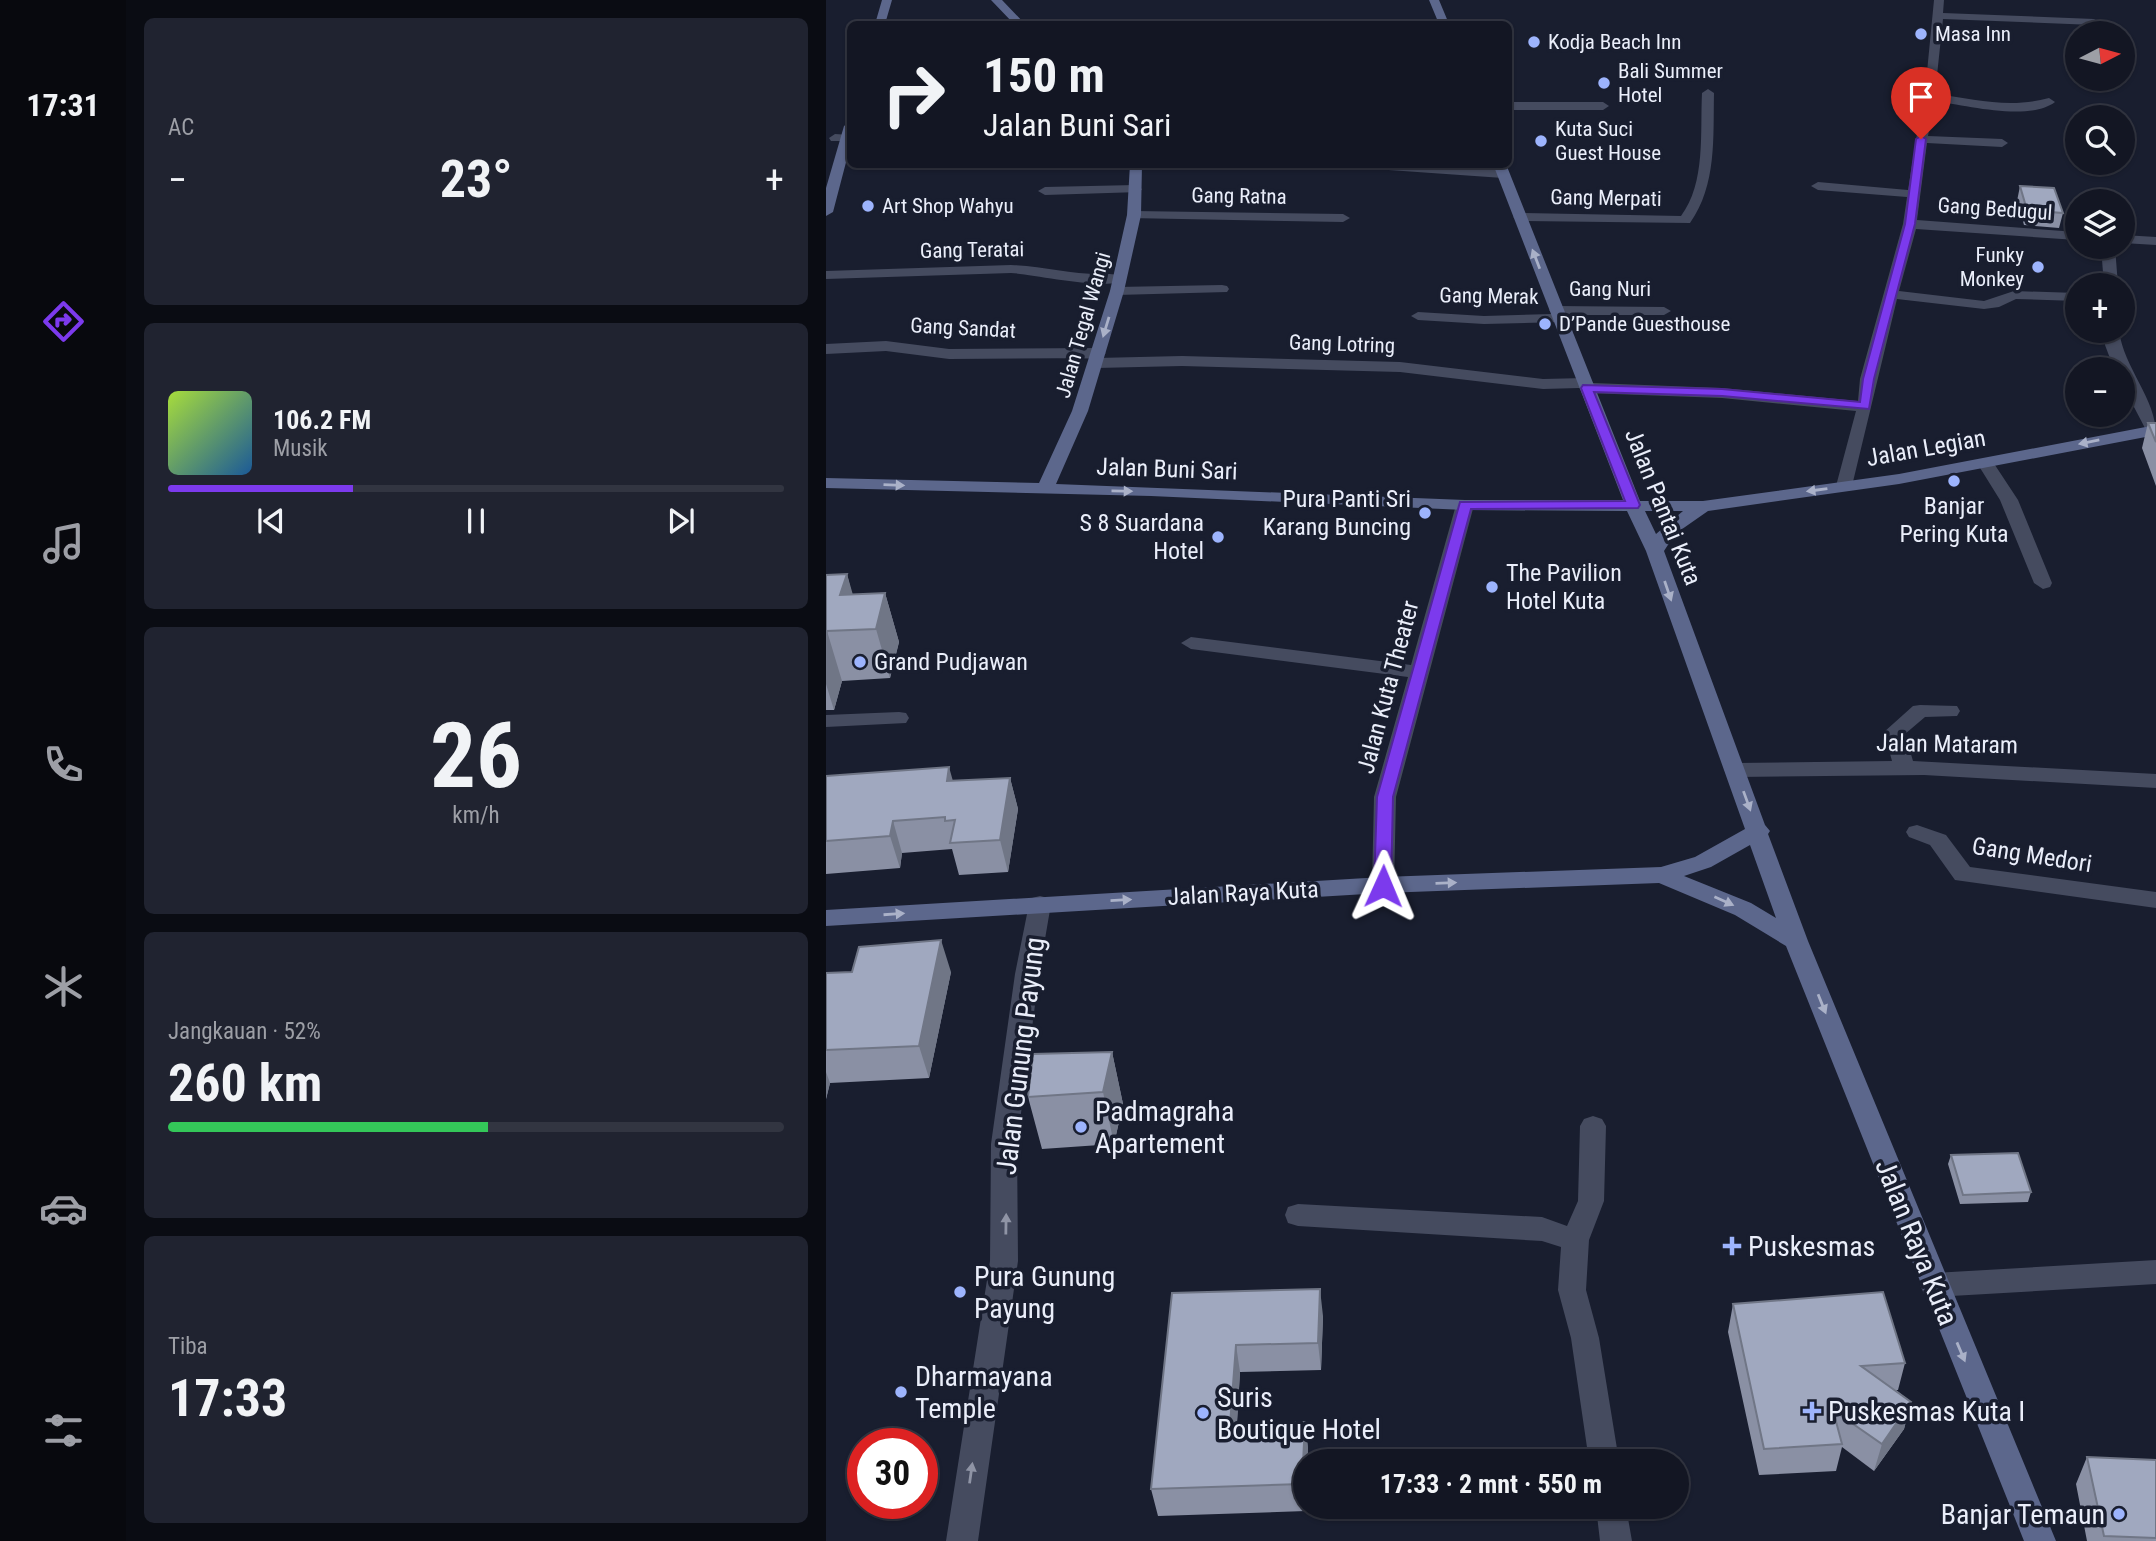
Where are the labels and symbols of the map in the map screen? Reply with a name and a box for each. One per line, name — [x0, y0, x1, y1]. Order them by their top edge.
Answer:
north arrow — [2065, 21, 2135, 91]
place label: Masa Inn — [1935, 22, 2011, 46]
marker: Masa Inn — [1913, 26, 1929, 42]
place label: Kodja Beach Inn — [1548, 30, 1681, 54]
marker: Kodja Beach Inn — [1526, 34, 1542, 50]
place label: Bali Summer Hotel — [1618, 59, 1723, 107]
pin — [1891, 67, 1951, 139]
marker: Bali Summer Hotel — [1596, 75, 1612, 91]
place label: Kuta Suci Guest House — [1555, 117, 1661, 165]
marker: Kuta Suci Guest House — [1533, 133, 1549, 149]
street label: Gang Ratna — [1191, 183, 1287, 209]
street label: Gang Merpati — [1550, 185, 1662, 211]
street label: Gang Bedugul — [1937, 193, 2053, 225]
place label: Art Shop Wahyu — [882, 194, 1014, 218]
marker: Art Shop Wahyu — [860, 198, 876, 214]
street label: Gang Teratai — [920, 237, 1024, 263]
place label: Funky Monkey — [1960, 243, 2024, 291]
street label: Jalan Tegal Wangi — [1051, 249, 1115, 401]
one-way arrow — [1531, 249, 1542, 270]
marker: Funky Monkey — [2030, 259, 2046, 275]
street label: Gang Nuri — [1569, 277, 1651, 301]
street label: Gang Merak — [1439, 283, 1539, 309]
place label: D’Pande Guesthouse — [1559, 312, 1731, 336]
street label: Gang Sandat — [910, 313, 1016, 343]
marker: D’Pande Guesthouse — [1537, 316, 1553, 332]
one-way arrow — [1100, 317, 1110, 338]
street label: Gang Lotring — [1288, 330, 1396, 358]
street label: Jalan Legian — [1864, 424, 1988, 472]
street label: Jalan Pantai Kuta — [1619, 425, 1707, 589]
one-way arrow — [2078, 437, 2100, 448]
street label: Jalan Buni Sari — [1096, 453, 1238, 485]
marker: Banjar Pering Kuta — [1946, 473, 1962, 489]
one-way arrow — [883, 479, 905, 490]
one-way arrow — [1111, 485, 1133, 497]
place label: Pura Panti Sri Karang Buncing — [1263, 485, 1411, 541]
one-way arrow — [1806, 485, 1828, 496]
place label: Banjar Pering Kuta — [1899, 492, 2009, 548]
marker: Pura Panti Sri Karang Buncing — [1417, 505, 1433, 521]
place label: S 8 Suardana Hotel — [1080, 509, 1204, 565]
marker: S 8 Suardana Hotel — [1210, 529, 1226, 545]
place label: The Pavilion Hotel Kuta — [1506, 559, 1622, 615]
marker: The Pavilion Hotel Kuta — [1484, 579, 1500, 595]
one-way arrow — [1663, 580, 1674, 601]
street label: Jalan Kuta Theater — [1351, 598, 1425, 776]
place label: Grand Pudjawan — [874, 648, 1028, 676]
marker: Grand Pudjawan — [852, 654, 868, 670]
street label: Jalan Mataram — [1876, 729, 2018, 759]
one-way arrow — [1742, 791, 1753, 812]
street label: Gang Medori — [1970, 832, 2094, 878]
position arrow — [1346, 849, 1420, 923]
street label: Jalan Raya Kuta — [1167, 875, 1319, 911]
one-way arrow — [1436, 878, 1458, 889]
one-way arrow — [1110, 894, 1132, 905]
one-way arrow — [1714, 895, 1734, 907]
one-way arrow — [883, 908, 905, 919]
street label: Jalan Gunung Payung — [990, 935, 1051, 1177]
one-way arrow — [1816, 994, 1827, 1015]
place label: Padmagraha Apartement — [1095, 1095, 1234, 1160]
marker: Padmagraha Apartement — [1073, 1119, 1089, 1135]
street label: Jalan Raya Kuta — [1868, 1154, 1965, 1330]
one-way arrow — [1000, 1213, 1012, 1235]
place label: Puskesmas — [1748, 1230, 1875, 1263]
marker: Puskesmas — [1722, 1236, 1742, 1256]
place label: Pura Gunung Payung — [974, 1260, 1115, 1325]
marker: Pura Gunung Payung — [952, 1284, 968, 1300]
one-way arrow — [1956, 1341, 1967, 1362]
place label: Dharmayana Temple — [915, 1360, 1053, 1425]
place label: Suris Boutique Hotel — [1217, 1381, 1381, 1446]
marker: Dharmayana Temple — [893, 1384, 909, 1400]
place label: Puskesmas Kuta I — [1828, 1395, 2025, 1428]
marker: Puskesmas Kuta I — [1802, 1401, 1822, 1421]
marker: Suris Boutique Hotel — [1195, 1405, 1211, 1421]
speed limit sign: 30 — [847, 1428, 938, 1519]
one-way arrow — [966, 1462, 977, 1484]
place label: Banjar Temaun — [1941, 1498, 2105, 1531]
marker: Banjar Temaun — [2111, 1506, 2127, 1522]

